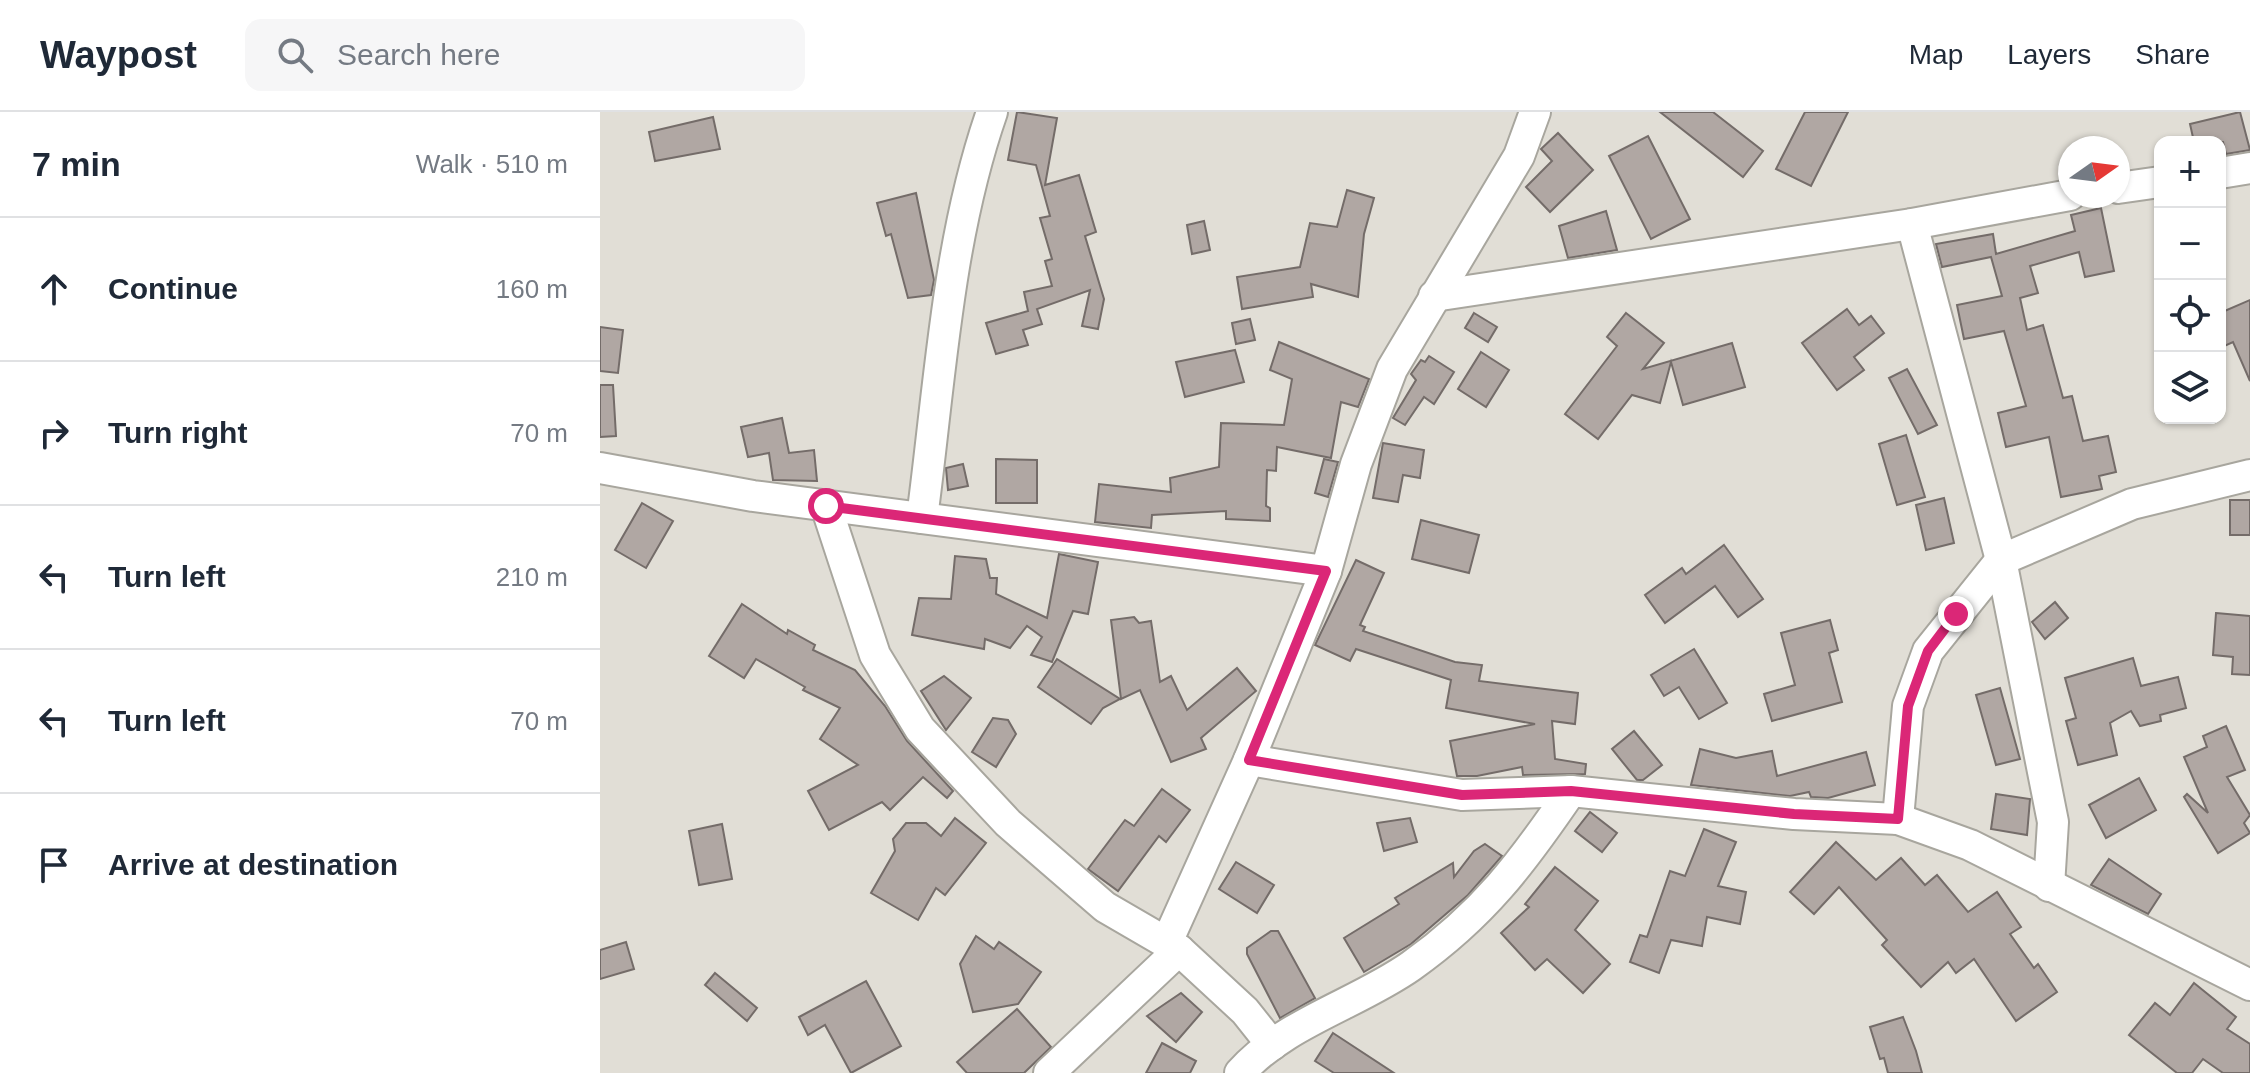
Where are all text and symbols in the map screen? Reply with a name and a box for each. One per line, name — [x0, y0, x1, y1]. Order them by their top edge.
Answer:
search box — [245, 19, 805, 91]
icon: search — [273, 33, 317, 77]
text: Waypost — [40, 34, 197, 76]
text: Search here — [337, 38, 500, 71]
text: Map — [1909, 39, 1963, 70]
text: Layers — [2007, 39, 2091, 70]
text: Share — [2135, 39, 2210, 70]
north arrow — [2058, 136, 2130, 208]
map controls — [2154, 136, 2226, 424]
button: + — [2154, 136, 2226, 208]
text: 7 min — [32, 145, 121, 183]
text: Walk · 510 m — [416, 149, 568, 179]
button: − — [2154, 208, 2226, 280]
icon: ahead — [32, 267, 76, 311]
text: Continue — [108, 272, 238, 305]
text: 160 m — [496, 274, 568, 304]
button: locate — [2154, 280, 2226, 352]
button: layers — [2154, 352, 2226, 424]
icon: right — [32, 411, 76, 455]
text: Turn right — [108, 416, 247, 449]
text: 70 m — [510, 418, 568, 448]
route start — [808, 488, 844, 524]
icon: left — [32, 555, 76, 599]
text: Turn left — [108, 560, 226, 593]
text: 210 m — [496, 562, 568, 592]
route end — [1938, 596, 1974, 632]
icon: left — [32, 699, 76, 743]
text: Turn left — [108, 704, 226, 737]
text: 70 m — [510, 706, 568, 736]
icon: arrive — [32, 843, 76, 887]
text: Arrive at destination — [108, 848, 398, 881]

